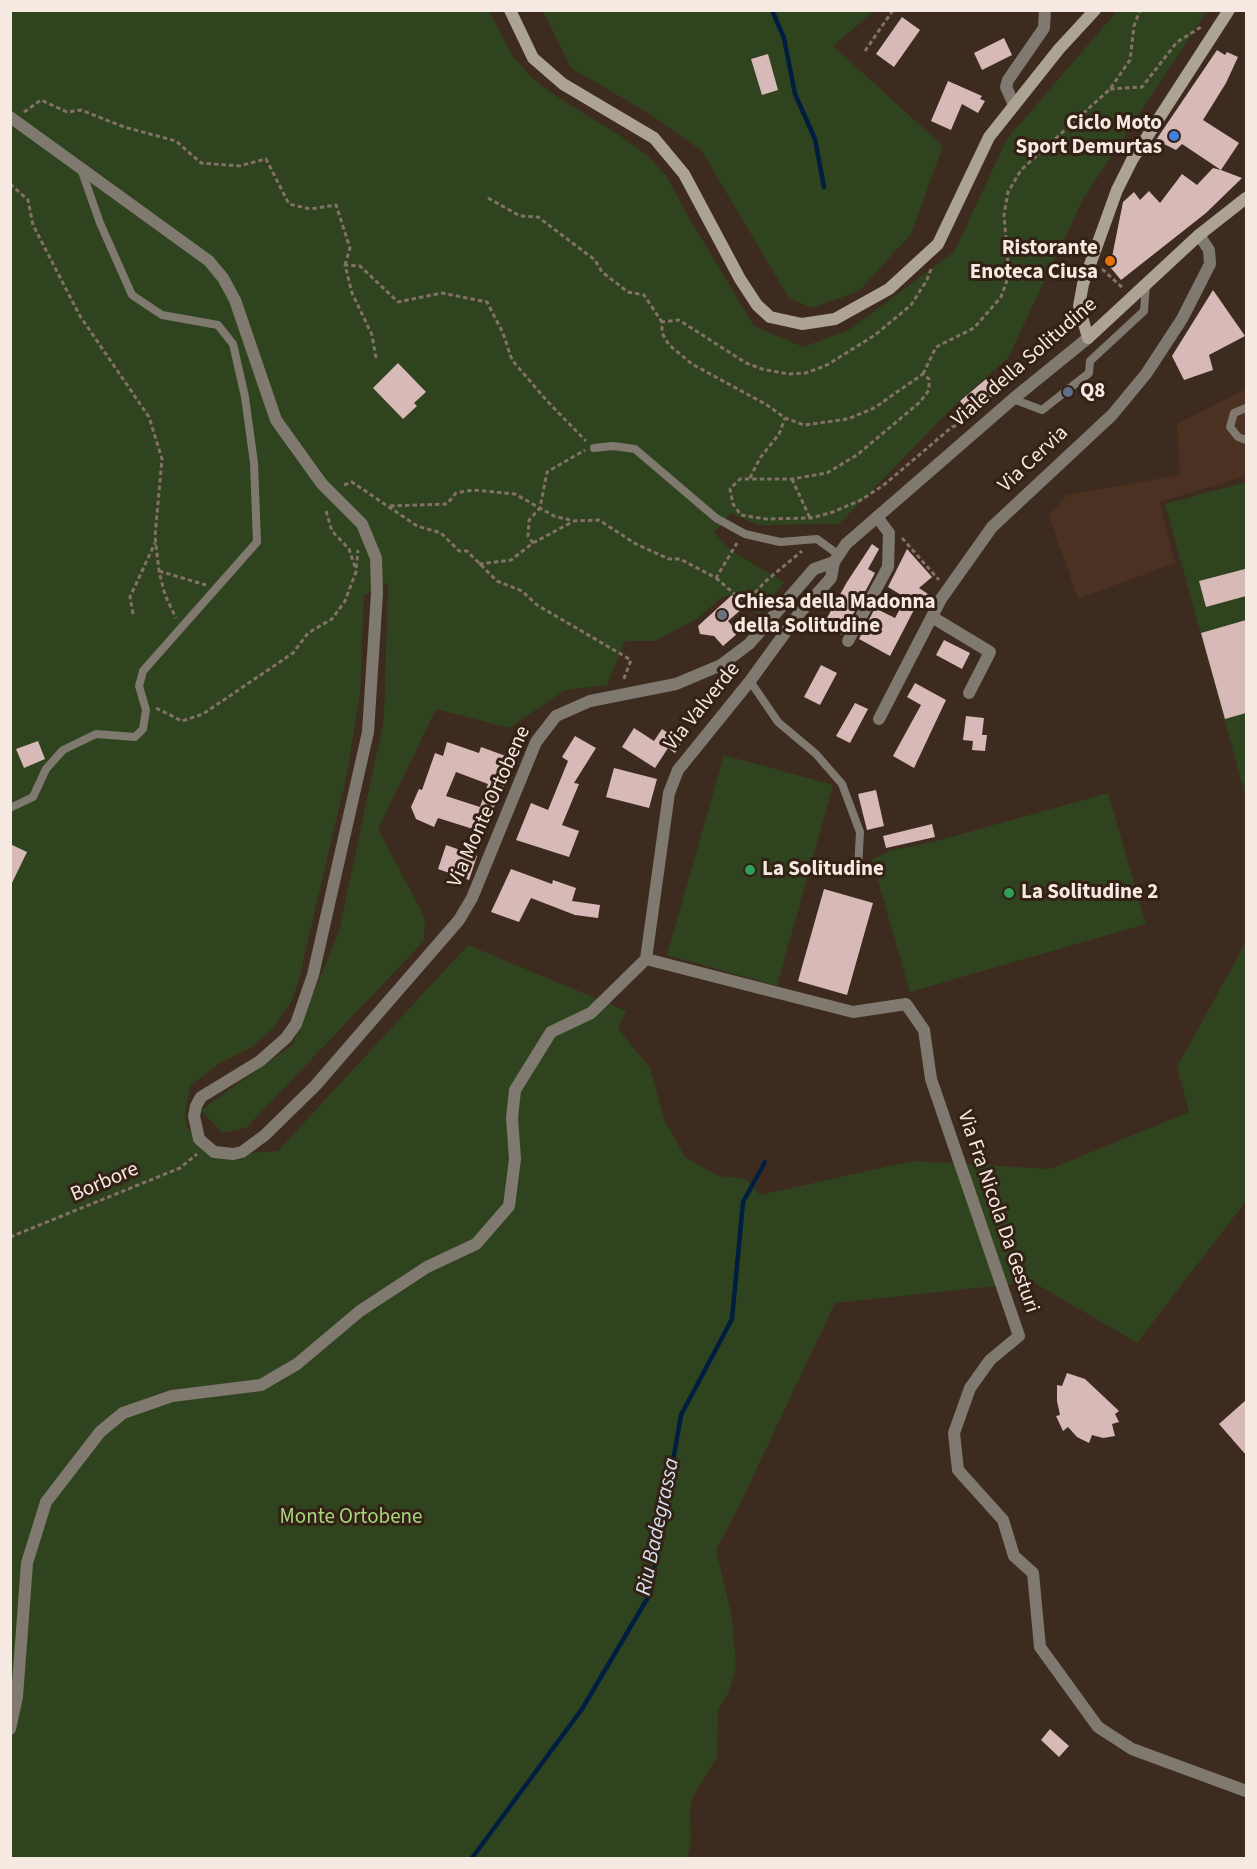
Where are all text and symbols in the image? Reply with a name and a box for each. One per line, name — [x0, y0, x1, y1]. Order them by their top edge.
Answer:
place label: Ciclo Moto Sport Demurtas — [1016, 111, 1162, 161]
marker: Ciclo Moto Sport Demurtas — [1167, 129, 1181, 143]
place label: Ristorante Enoteca Ciusa — [970, 236, 1098, 286]
marker: Ristorante Enoteca Ciusa — [1103, 254, 1117, 268]
street label: Viale della Solitudine — [947, 293, 1103, 433]
place label: Q8 — [1080, 379, 1105, 405]
marker: Q8 — [1061, 385, 1075, 399]
street label: Via Cervia — [994, 421, 1074, 499]
place label: Chiesa della Madonna della Solitudine — [734, 590, 935, 640]
marker: Chiesa della Madonna della Solitudine — [715, 608, 729, 622]
street label: Via Valverde — [660, 658, 746, 756]
street label: Via Monte Ortobene — [443, 723, 537, 891]
place label: La Solitudine — [762, 857, 884, 883]
marker: La Solitudine — [743, 863, 757, 877]
place label: La Solitudine 2 — [1021, 880, 1158, 906]
marker: La Solitudine 2 — [1002, 886, 1016, 900]
street label: Via Fra Nicola Da Gesturi — [951, 1108, 1043, 1316]
street label: Borbore — [67, 1157, 143, 1209]
water label: Riu Badegrassa — [632, 1456, 686, 1598]
park label: Monte Ortobene — [280, 1505, 422, 1531]

